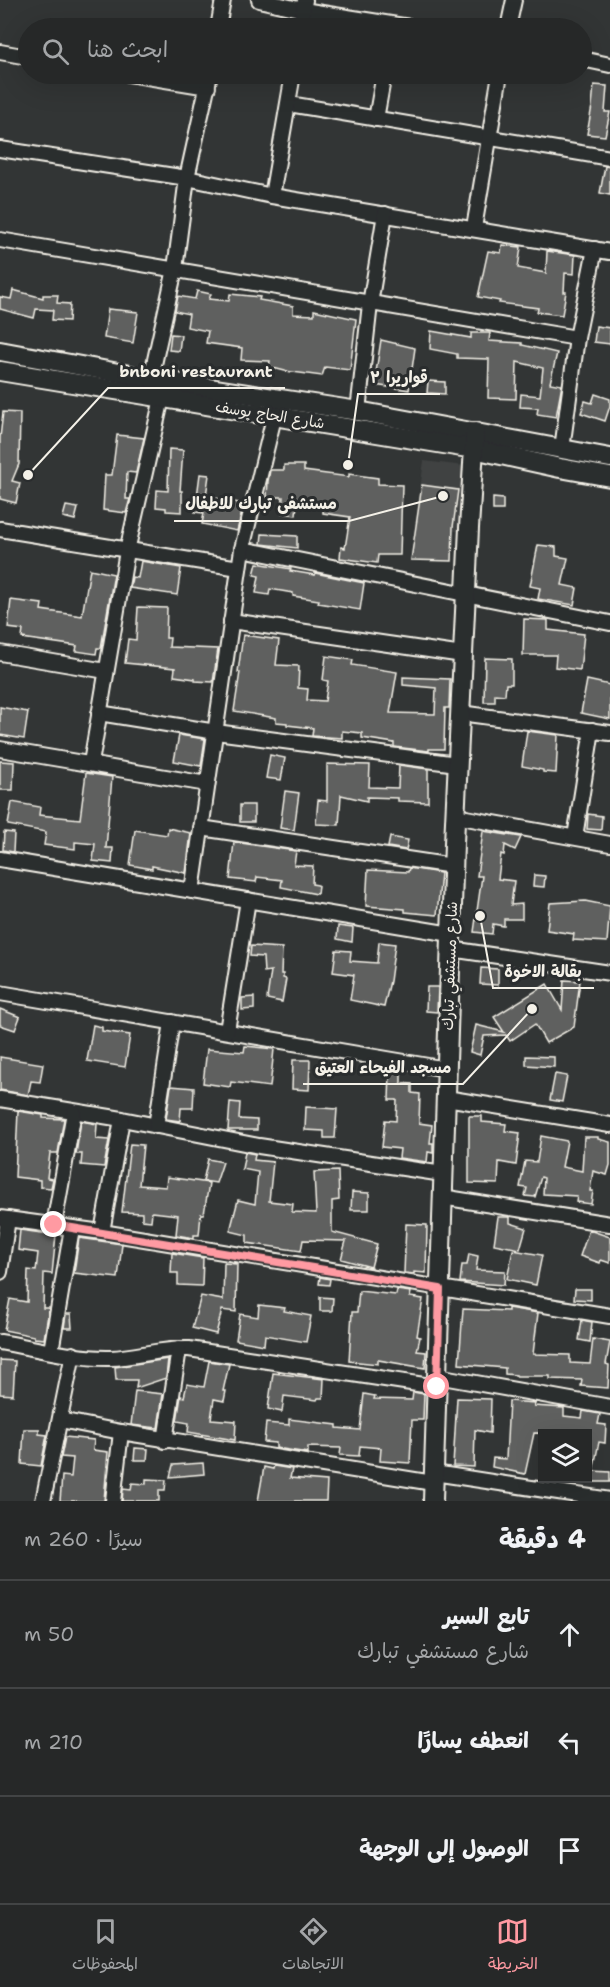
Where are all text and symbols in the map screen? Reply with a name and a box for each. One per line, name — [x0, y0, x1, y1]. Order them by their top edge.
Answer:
search box — [18, 18, 592, 84]
icon: search — [39, 35, 72, 68]
text: ابحث هنا — [87, 35, 168, 64]
callout: bnboni restaurant — [108, 354, 285, 388]
callout: قواريرا ٣ — [358, 360, 440, 394]
text: bnboni restaurant — [119, 361, 273, 382]
text: قواريرا ٣ — [370, 367, 428, 388]
street label: شارع الحاج يوسف — [214, 397, 326, 433]
callout: مستشفى تبارك للاطفال — [174, 487, 349, 521]
text: مستشفى تبارك للاطفال — [185, 493, 337, 514]
street label: شارع مستشفي تبارك — [438, 901, 465, 1031]
callout: بقالة الاخوة — [493, 954, 594, 988]
text: بقالة الاخوة — [504, 961, 582, 982]
callout: مسجد الفيحاء العتيق — [303, 1050, 463, 1084]
text: مسجد الفيحاء العتيق — [315, 1057, 451, 1078]
route end — [40, 1211, 66, 1237]
route start — [423, 1373, 449, 1399]
map controls — [538, 1429, 592, 1483]
button: layers — [538, 1429, 592, 1483]
text: 4 دقيقة — [499, 1521, 586, 1556]
text: سيرًا · 260 m — [24, 1526, 143, 1552]
text: تابع السير — [443, 1602, 529, 1631]
icon: ahead — [553, 1618, 586, 1651]
text: 50 m — [24, 1621, 74, 1647]
text: شارع مستشفي تبارك — [357, 1638, 529, 1664]
text: انعطف يسارًا — [417, 1726, 529, 1755]
icon: left — [553, 1726, 586, 1759]
text: 210 m — [24, 1729, 83, 1755]
text: الوصول إلى الوجهة — [359, 1834, 529, 1863]
icon: arrive — [553, 1834, 586, 1867]
tab: المحفوظات — [72, 1915, 138, 1978]
tab: الاتجاهات — [282, 1915, 344, 1978]
tab: الخريطة — [488, 1915, 538, 1978]

